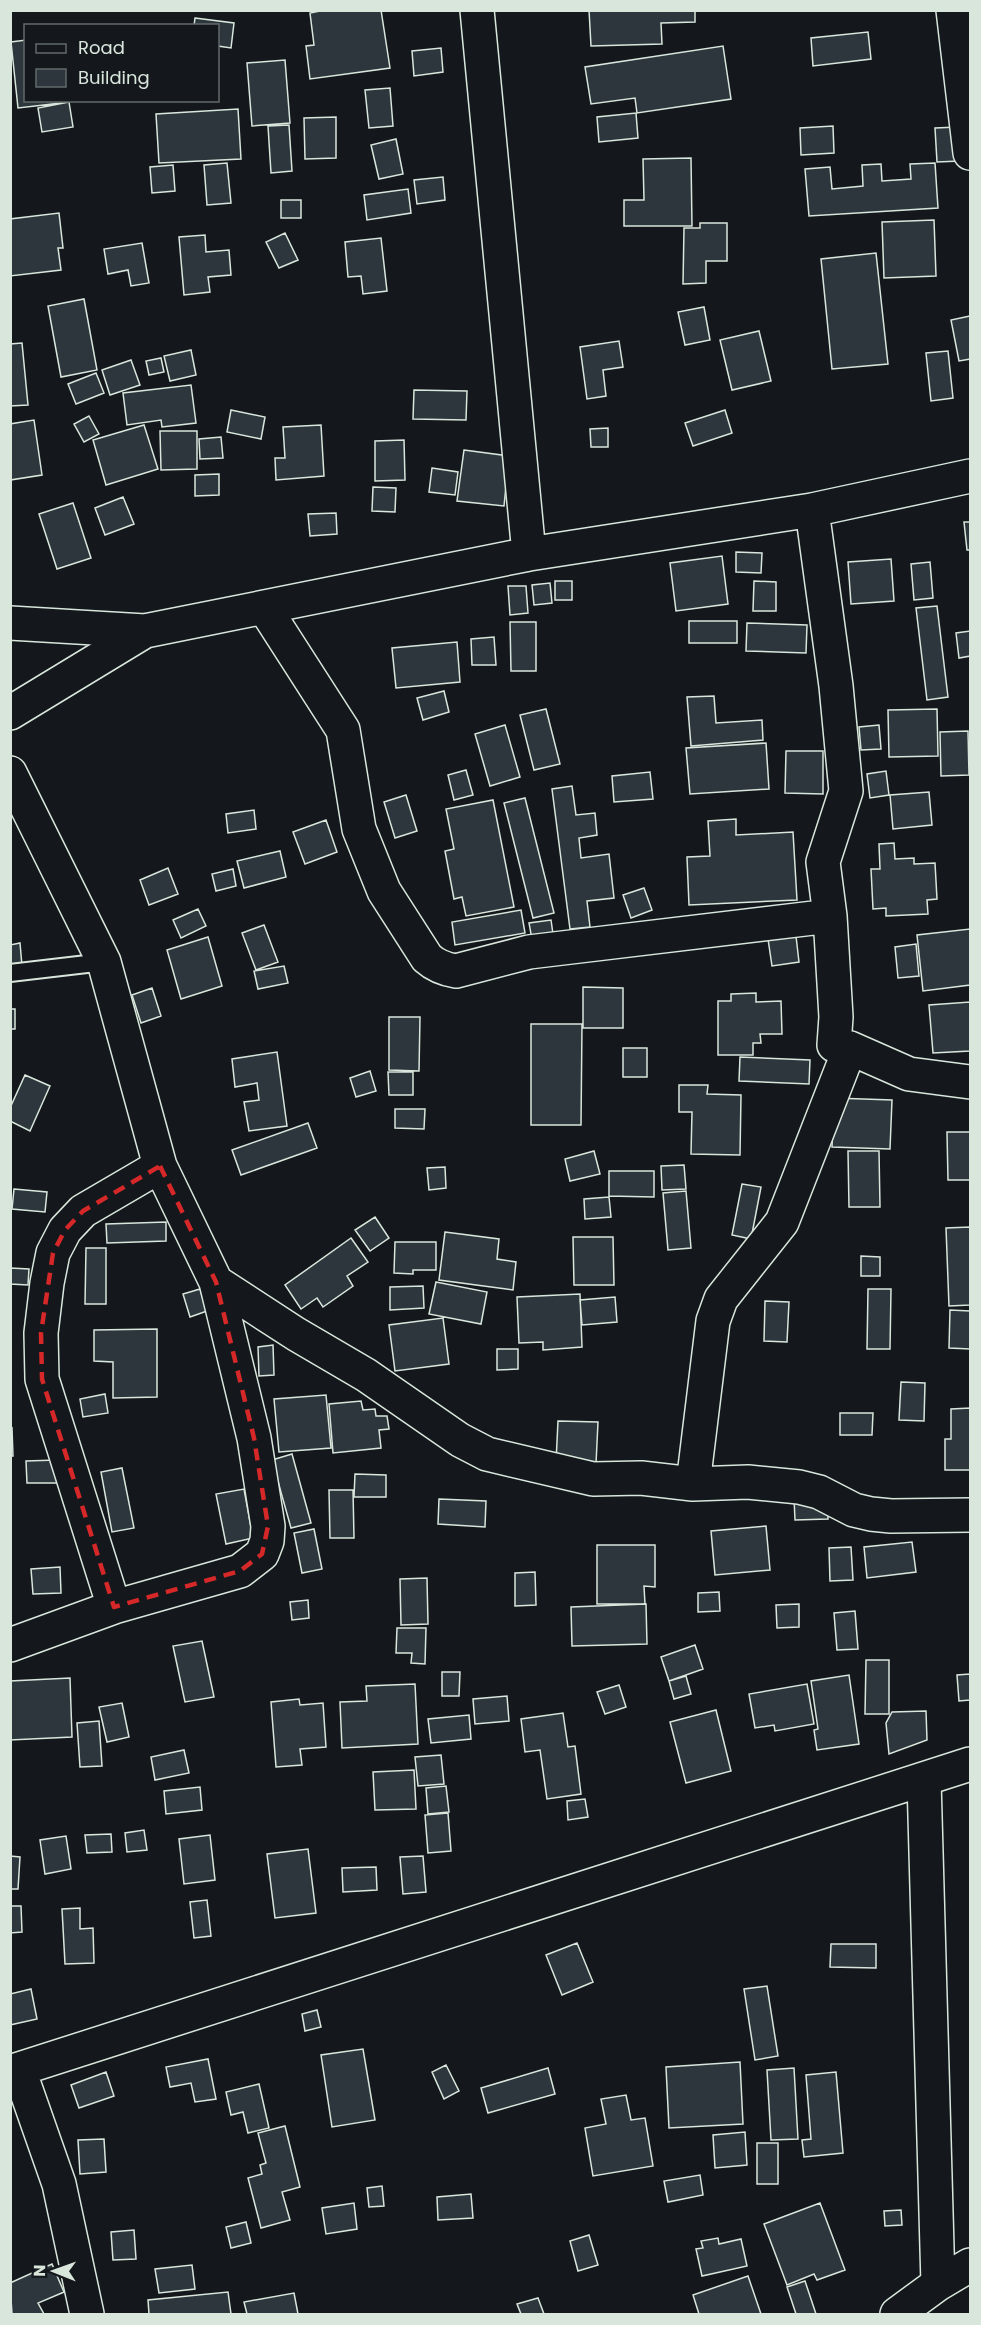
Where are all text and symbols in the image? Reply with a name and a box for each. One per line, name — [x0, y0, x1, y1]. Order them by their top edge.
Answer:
legend — [24, 24, 219, 102]
text: Road — [78, 35, 125, 60]
text: Building — [78, 65, 150, 90]
north arrow — [24, 2241, 84, 2301]
text: N — [28, 2265, 51, 2277]

